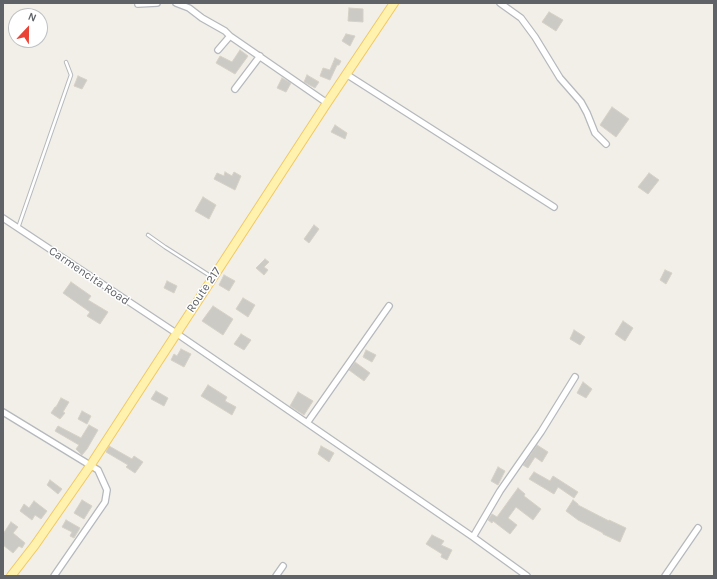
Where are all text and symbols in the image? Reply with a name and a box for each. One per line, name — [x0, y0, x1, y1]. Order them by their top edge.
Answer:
north arrow — [8, 8, 48, 48]
text: N — [26, 10, 38, 25]
street label: Carmencita Road — [46, 244, 132, 308]
street label: Route 217 — [184, 265, 224, 315]

